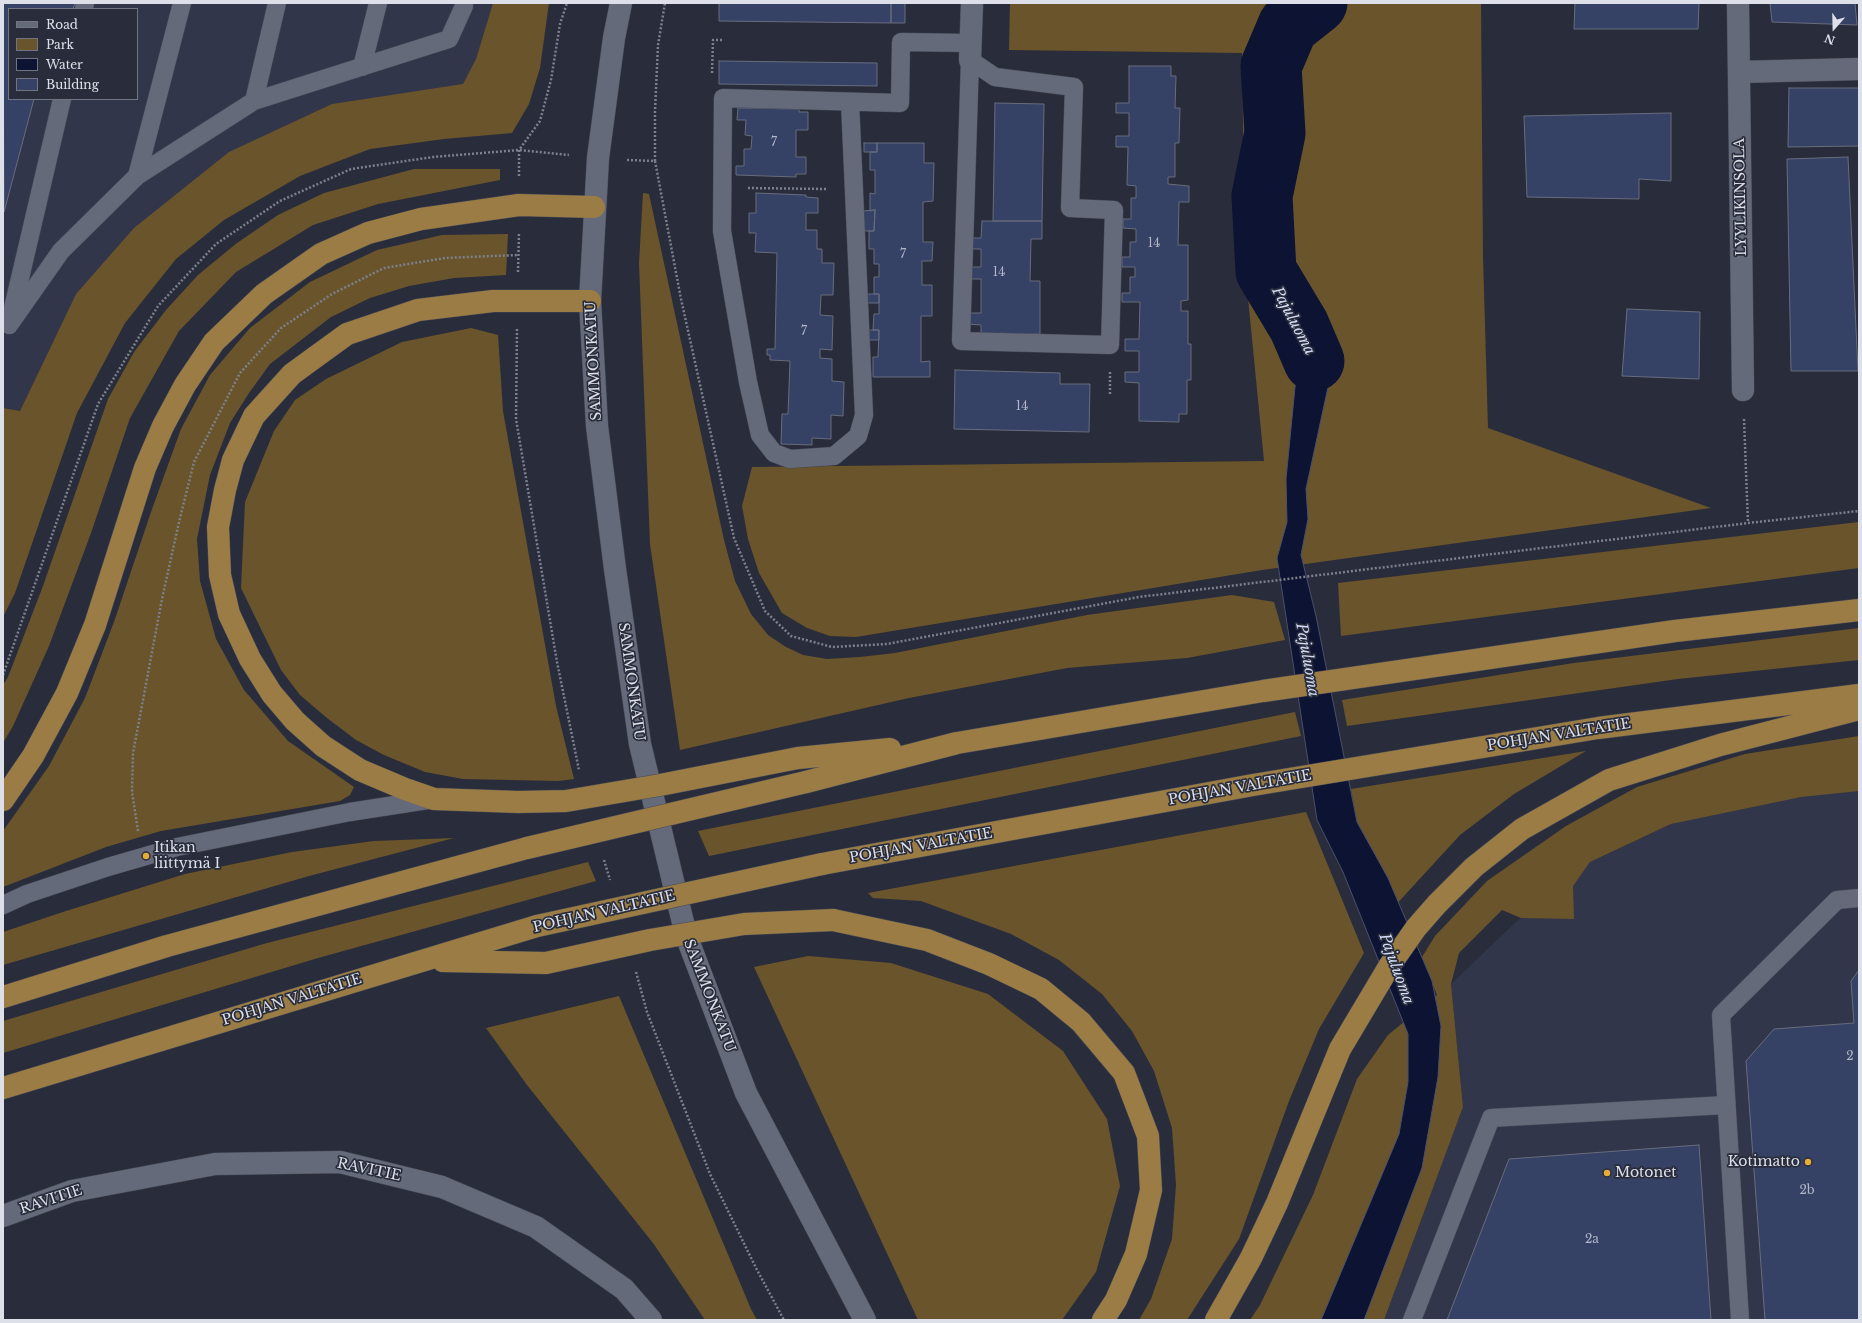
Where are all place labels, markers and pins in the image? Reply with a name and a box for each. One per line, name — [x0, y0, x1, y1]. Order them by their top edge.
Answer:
place label: Itikan liittymä I — [154, 840, 220, 872]
marker: Itikan liittymä I — [141, 851, 151, 861]
place label: Kotimatto — [1728, 1154, 1800, 1170]
marker: Kotimatto — [1803, 1157, 1813, 1167]
place label: Motonet — [1615, 1165, 1676, 1181]
marker: Motonet — [1602, 1168, 1612, 1178]

